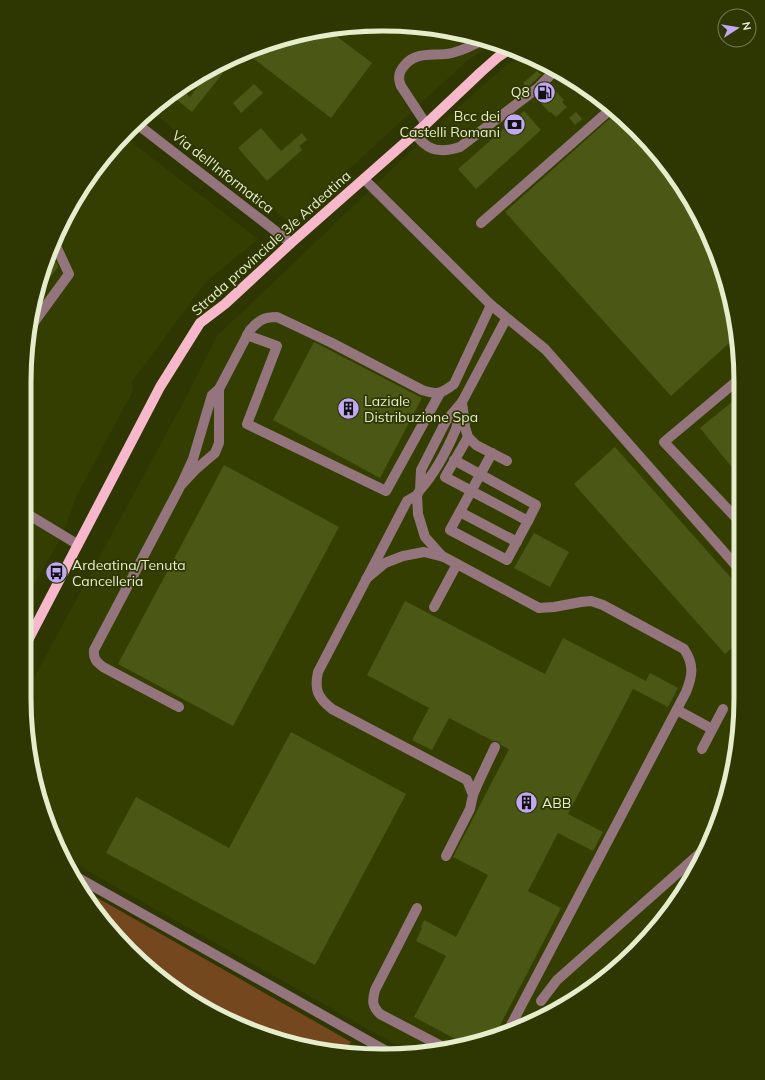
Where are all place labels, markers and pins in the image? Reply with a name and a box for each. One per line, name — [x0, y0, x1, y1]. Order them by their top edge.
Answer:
fuel station icon: Q8 — [532, 79, 558, 105]
place label: Q8 — [511, 83, 530, 101]
place label: Bcc dei Castelli Romani — [400, 107, 500, 141]
bank icon: Bcc dei Castelli Romani — [502, 111, 528, 137]
place label: Laziale Distribuzione Spa — [364, 392, 478, 426]
building icon: Laziale Distribuzione Spa — [335, 396, 361, 422]
place label: Ardeatina/Tenuta Cancelleria — [72, 556, 186, 590]
bus stop icon: Ardeatina/Tenuta Cancelleria — [44, 560, 70, 586]
building icon: ABB — [514, 790, 540, 816]
place label: ABB — [542, 794, 571, 812]

